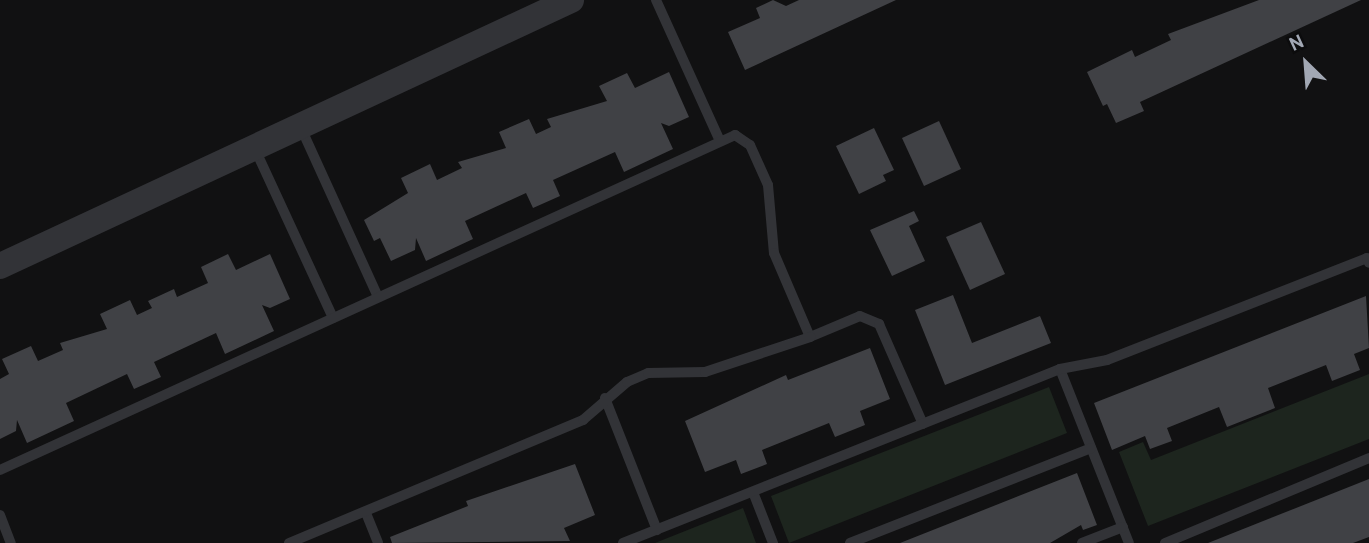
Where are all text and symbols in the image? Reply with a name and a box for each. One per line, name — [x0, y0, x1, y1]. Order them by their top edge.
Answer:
north arrow — [1271, 28, 1341, 98]
text: N — [1286, 30, 1308, 58]

